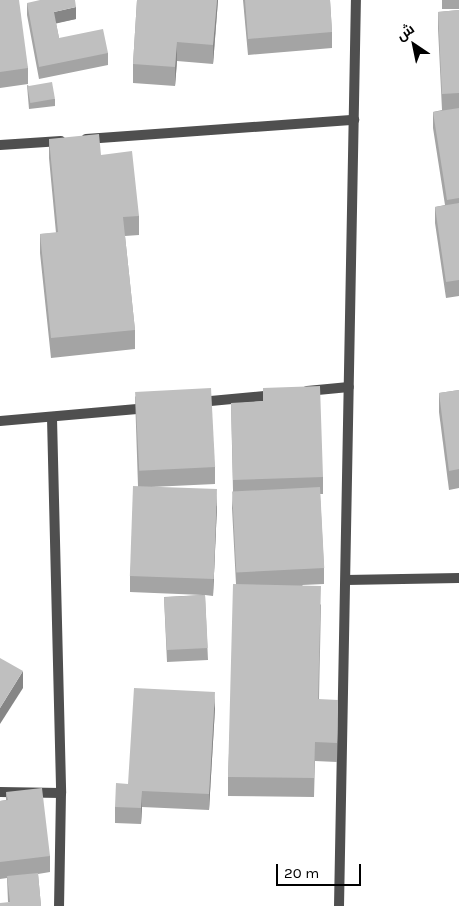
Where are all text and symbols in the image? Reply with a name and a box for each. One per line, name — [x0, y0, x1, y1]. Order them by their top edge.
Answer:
north arrow — [389, 20, 439, 70]
text: ش — [393, 20, 418, 44]
scale bar — [279, 854, 364, 886]
text: 20 m — [284, 864, 319, 882]

